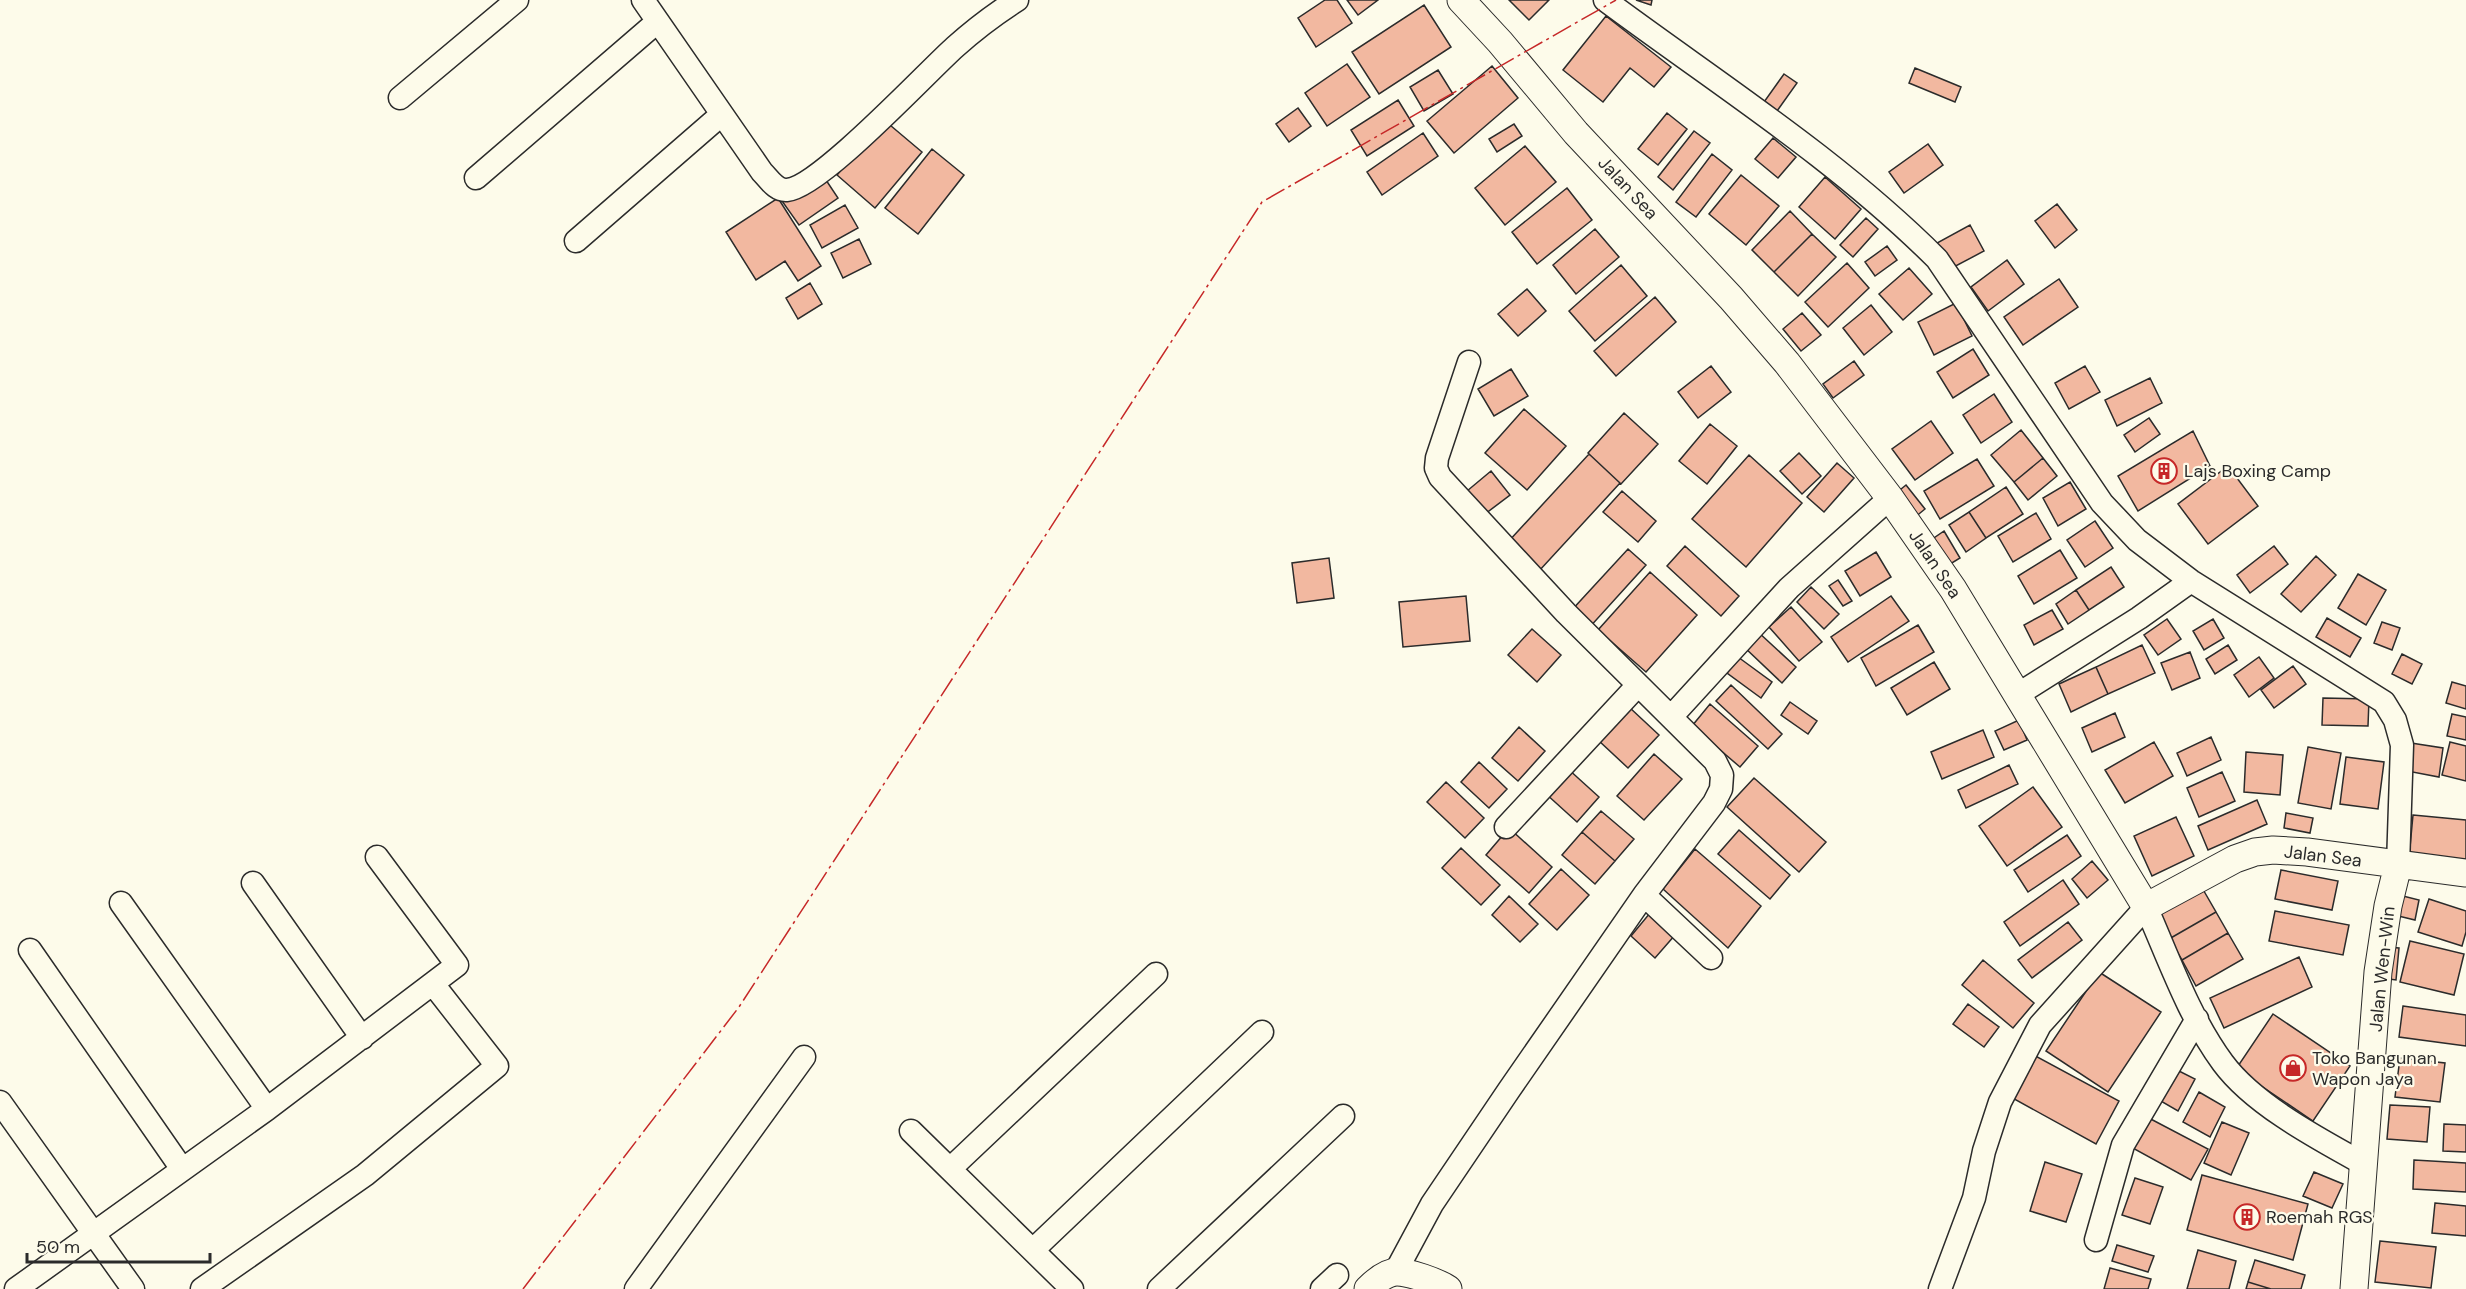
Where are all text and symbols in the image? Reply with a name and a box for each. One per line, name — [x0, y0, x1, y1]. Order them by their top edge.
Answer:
street label: Jalan Sea — [1593, 151, 1663, 225]
building icon: Lajs Boxing Camp — [2149, 456, 2179, 486]
place label: Lajs Boxing Camp — [2184, 459, 2331, 483]
street label: Jalan Sea — [1903, 525, 1967, 603]
street label: Jalan Sea — [2283, 839, 2363, 873]
street label: Jalan Wen-Win — [2363, 905, 2401, 1033]
place label: Toko Bangunan Wapon Jaya — [2312, 1046, 2437, 1091]
shop icon: Toko Bangunan Wapon Jaya — [2278, 1053, 2308, 1083]
building icon: Roemah RGS — [2232, 1202, 2262, 1232]
place label: Roemah RGS — [2266, 1205, 2373, 1229]
scale bar — [27, 1226, 210, 1264]
text: 50 m — [36, 1235, 80, 1259]

